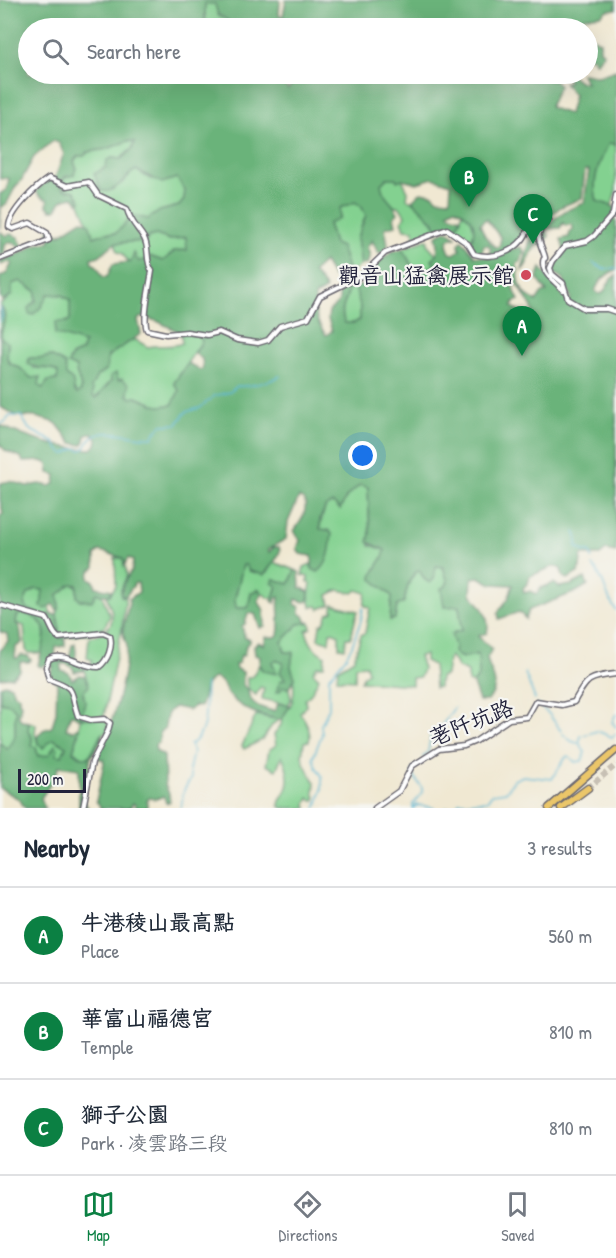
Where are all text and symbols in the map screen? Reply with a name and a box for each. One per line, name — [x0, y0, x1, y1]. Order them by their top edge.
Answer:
search box — [18, 18, 598, 84]
icon: search — [39, 35, 72, 68]
text: Search here — [87, 36, 181, 66]
pin: B — [450, 158, 488, 207]
pin: C — [514, 194, 552, 244]
place label: 觀音山猛禽展示館 — [338, 260, 514, 290]
marker: 觀音山猛禽展示館 — [519, 268, 533, 282]
pin: A — [502, 306, 542, 356]
your location — [348, 441, 377, 470]
street label: 荖阡坑路 — [425, 692, 517, 752]
scale bar — [18, 766, 86, 794]
text: 200 m — [27, 768, 63, 790]
text: Nearby — [24, 830, 90, 865]
text: 3 results — [527, 834, 592, 861]
text: 牛港稜山最高點 — [81, 907, 235, 937]
text: A — [39, 922, 48, 949]
text: 560 m — [548, 922, 592, 949]
text: Place — [81, 937, 120, 964]
text: 華富山福德宮 — [81, 1003, 213, 1033]
text: B — [38, 1018, 49, 1045]
text: 810 m — [549, 1018, 592, 1045]
text: Temple — [81, 1033, 134, 1060]
text: 獅子公園 — [81, 1099, 169, 1129]
text: C — [38, 1114, 49, 1141]
text: 810 m — [549, 1114, 592, 1141]
text: Park · 凌雲路三段 — [81, 1129, 228, 1156]
tab: Map — [82, 1188, 115, 1246]
tab: Directions — [279, 1188, 337, 1246]
tab: Saved — [501, 1188, 534, 1246]

